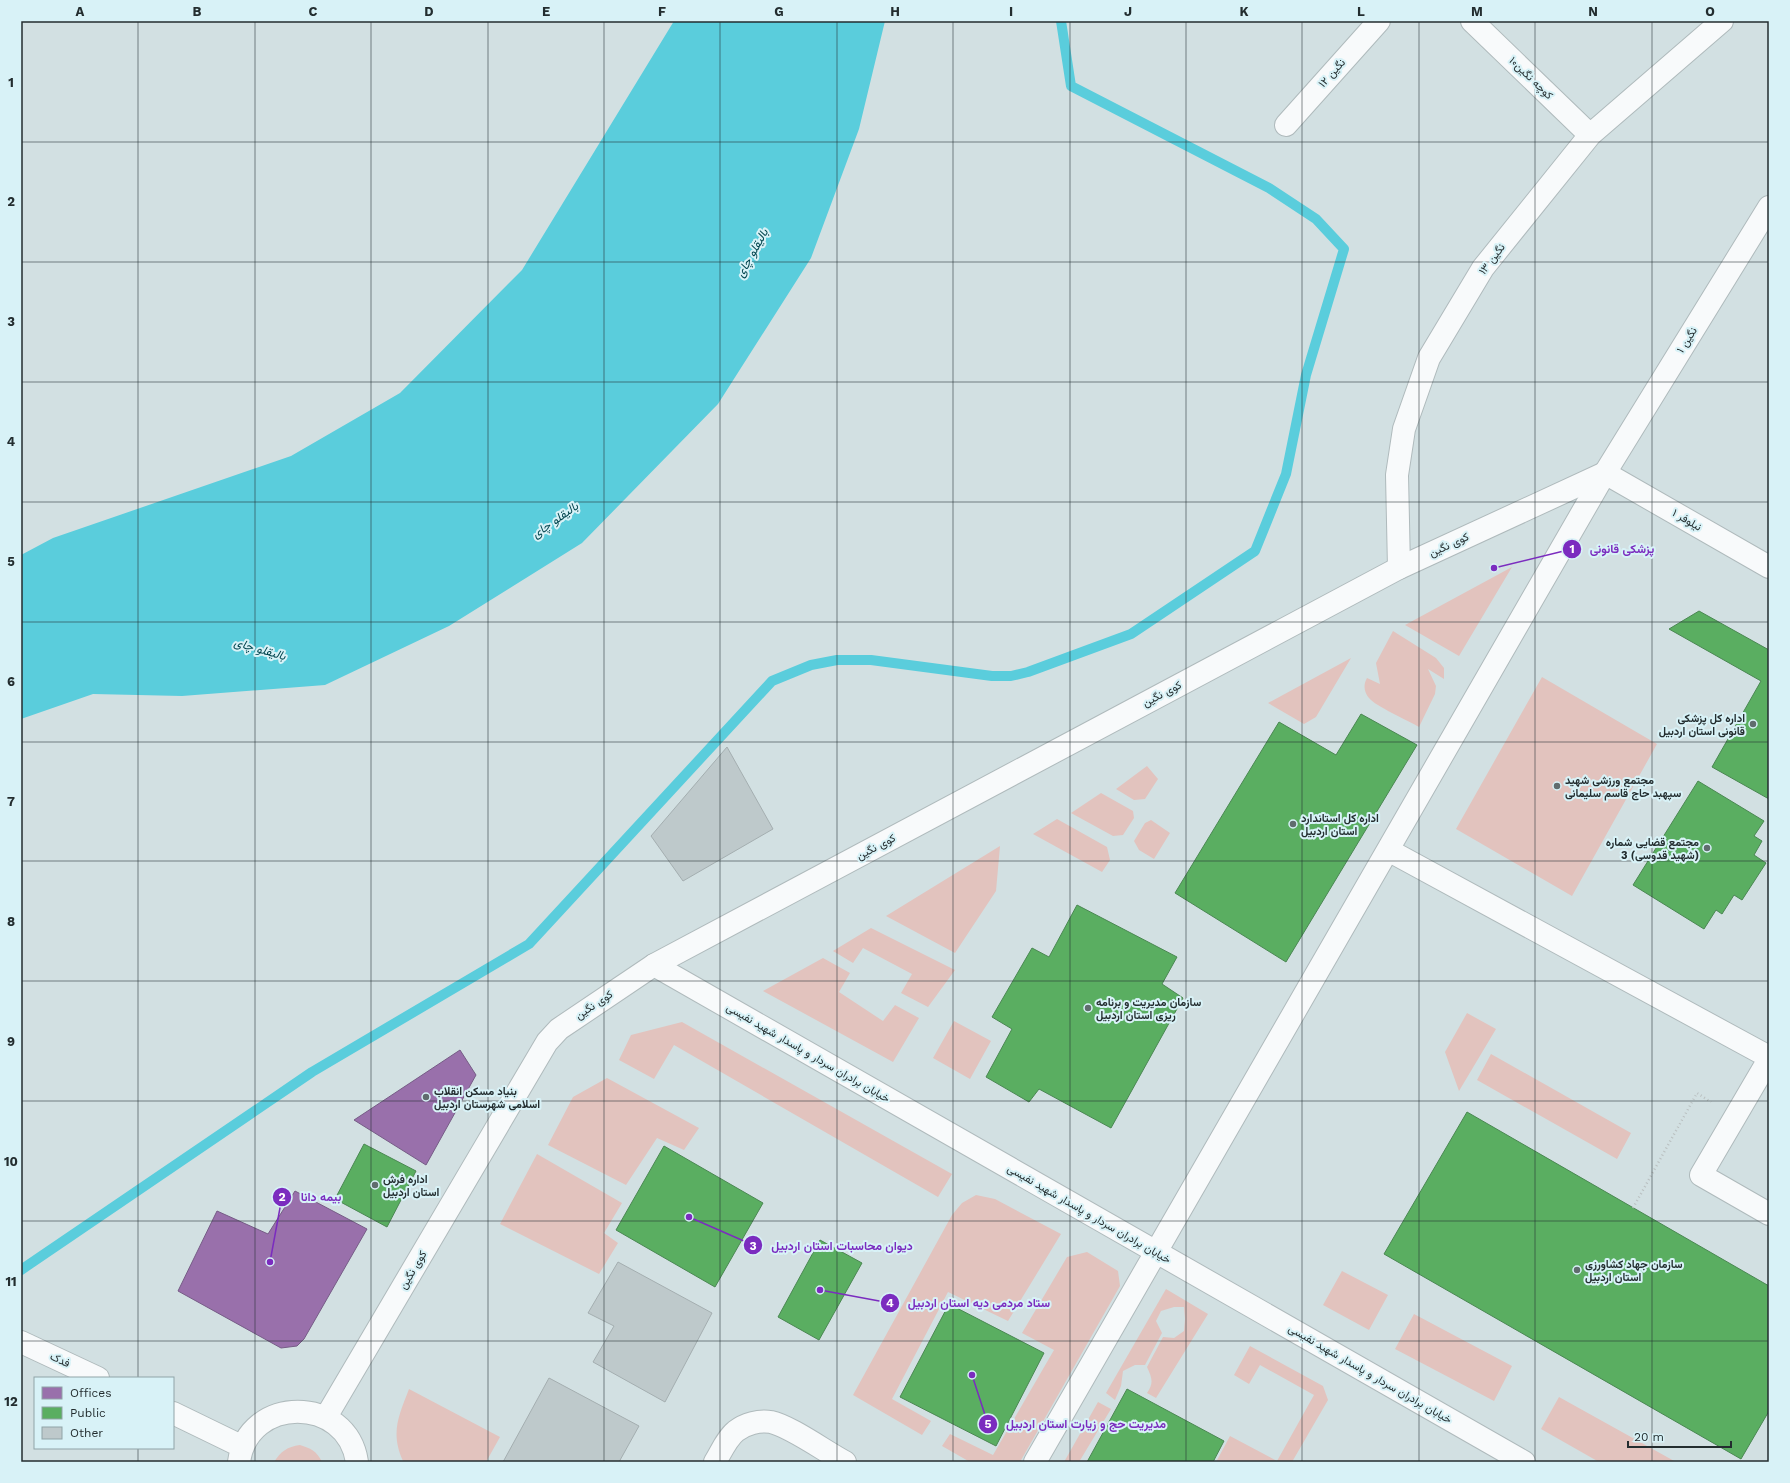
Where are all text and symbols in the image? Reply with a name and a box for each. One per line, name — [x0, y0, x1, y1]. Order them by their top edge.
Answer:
text: A — [76, 4, 85, 19]
text: B — [193, 4, 202, 19]
text: C — [309, 4, 318, 19]
text: D — [424, 4, 434, 19]
text: E — [542, 4, 550, 19]
text: F — [658, 4, 666, 19]
text: G — [774, 4, 784, 19]
text: H — [890, 4, 900, 19]
text: I — [1009, 4, 1013, 19]
text: J — [1124, 4, 1132, 19]
text: K — [1239, 4, 1249, 19]
text: L — [1357, 4, 1365, 19]
text: M — [1471, 4, 1483, 19]
text: N — [1588, 4, 1598, 19]
text: O — [1705, 4, 1715, 19]
street label: کوچه نگین۱۰ — [1506, 54, 1556, 103]
street label: نگین ۱۲ — [1316, 56, 1348, 90]
text: 1 — [8, 75, 14, 90]
text: 2 — [7, 194, 15, 209]
water label: بالیقلو چای — [733, 226, 772, 280]
street label: نگین ۱۳ — [1476, 241, 1508, 277]
text: 3 — [7, 314, 15, 329]
street label: نگین ۱ — [1674, 325, 1700, 355]
text: 4 — [7, 434, 16, 449]
water label: بالیقلو چای — [529, 499, 582, 542]
street label: نیلوفر ۱ — [1670, 506, 1704, 534]
street label: کوی نگین — [1427, 530, 1471, 560]
callout: پزشکی قانونی — [1562, 537, 1662, 561]
text: 1 — [1569, 542, 1575, 556]
text: پزشکی قانونی — [1590, 542, 1654, 557]
text: 5 — [7, 554, 15, 569]
water label: بالیقلو چای — [232, 635, 288, 664]
text: 6 — [7, 674, 15, 689]
street label: کوی نگین — [1140, 678, 1184, 710]
place label: اداره کل پزشکی قانونی استان اردبیل — [1659, 712, 1745, 738]
marker: اداره کل پزشکی قانونی استان اردبیل — [1748, 719, 1758, 729]
place label: مجتمع ورزشی شهید سپهبد حاج قاسم سلیمانی — [1565, 774, 1681, 801]
marker: مجتمع ورزشی شهید سپهبد حاج قاسم سلیمانی — [1552, 781, 1562, 791]
text: 7 — [7, 794, 15, 809]
place label: اداره کل استاندارد استان اردبیل — [1301, 812, 1379, 838]
marker: اداره کل استاندارد استان اردبیل — [1288, 819, 1298, 829]
street label: کوی نگین — [854, 831, 898, 863]
place label: مجتمع قضایی شماره 3 (شهید قدوسی) — [1606, 836, 1699, 862]
marker: مجتمع قضایی شماره 3 (شهید قدوسی) — [1702, 843, 1712, 853]
text: 8 — [7, 914, 15, 929]
street label: کوی نگین — [573, 988, 615, 1022]
place label: سازمان مدیریت و برنامه ریزی استان اردبیل — [1096, 996, 1201, 1022]
street label: خیابان برادران سردار و پاسدار شهید نفیسی — [723, 1001, 892, 1106]
marker: سازمان مدیریت و برنامه ریزی استان اردبیل — [1083, 1003, 1093, 1013]
text: 9 — [7, 1034, 15, 1049]
place label: بنیاد مسکن انقلاب اسلامی شهرستان اردبیل — [434, 1085, 540, 1111]
marker: بنیاد مسکن انقلاب اسلامی شهرستان اردبیل — [421, 1092, 431, 1102]
text: 10 — [4, 1154, 18, 1169]
street label: خیابان برادران سردار و پاسدار شهید نفیسی — [1004, 1162, 1173, 1267]
place label: اداره فرش استان اردبیل — [383, 1173, 439, 1199]
marker: اداره فرش استان اردبیل — [370, 1180, 380, 1190]
callout: بیمه دانا — [272, 1185, 349, 1209]
text: 2 — [278, 1190, 286, 1204]
text: بیمه دانا — [301, 1190, 342, 1204]
callout: دیوان محاسبات استان اردبیل — [743, 1233, 921, 1257]
text: 3 — [749, 1239, 757, 1253]
text: دیوان محاسبات استان اردبیل — [771, 1239, 913, 1254]
street label: کوی نگین — [397, 1248, 430, 1291]
place label: سازمان جهاد کشاورزی استان اردبیل — [1585, 1258, 1683, 1284]
marker: سازمان جهاد کشاورزی استان اردبیل — [1572, 1265, 1582, 1275]
text: 11 — [5, 1274, 17, 1289]
callout: ستاد مردمی دیه استان اردبیل — [880, 1291, 1058, 1315]
text: 4 — [886, 1296, 894, 1310]
text: ستاد مردمی دیه استان اردبیل — [908, 1296, 1051, 1311]
street label: خیابان برادران سردار و پاسدار شهید نفیسی — [1285, 1322, 1454, 1427]
street label: فدک — [48, 1350, 72, 1370]
legend — [34, 1377, 174, 1449]
text: Offices — [70, 1386, 112, 1400]
text: 12 — [4, 1394, 18, 1409]
text: Public — [70, 1406, 106, 1420]
callout: مدیریت حج و زیارت استان اردبیل — [978, 1412, 1174, 1436]
text: 5 — [985, 1417, 992, 1431]
text: مدیریت حج و زیارت استان اردبیل — [1006, 1417, 1167, 1432]
scale bar — [1628, 1423, 1731, 1449]
text: Other — [70, 1426, 103, 1440]
text: 20 m — [1634, 1430, 1664, 1444]

